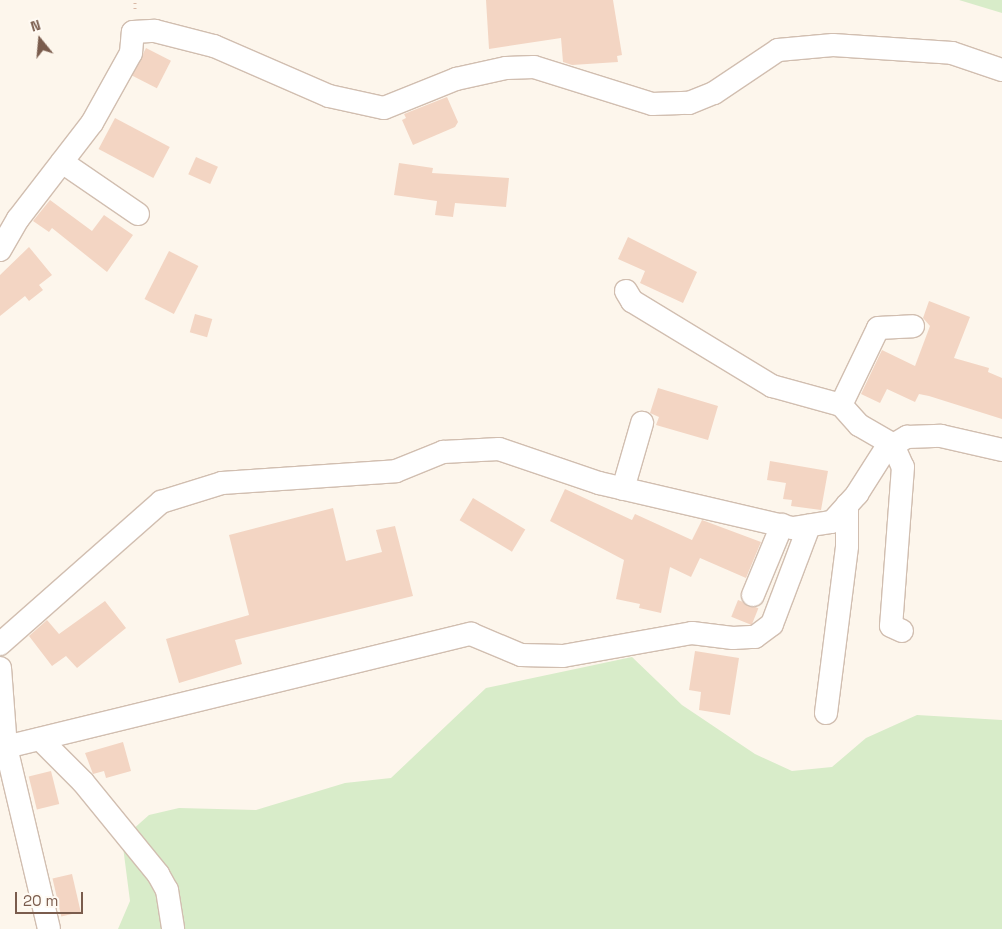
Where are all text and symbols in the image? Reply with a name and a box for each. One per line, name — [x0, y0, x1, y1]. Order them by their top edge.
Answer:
north arrow — [15, 15, 65, 65]
text: N — [28, 16, 43, 36]
scale bar — [18, 882, 85, 914]
text: 20 m — [23, 891, 58, 910]

